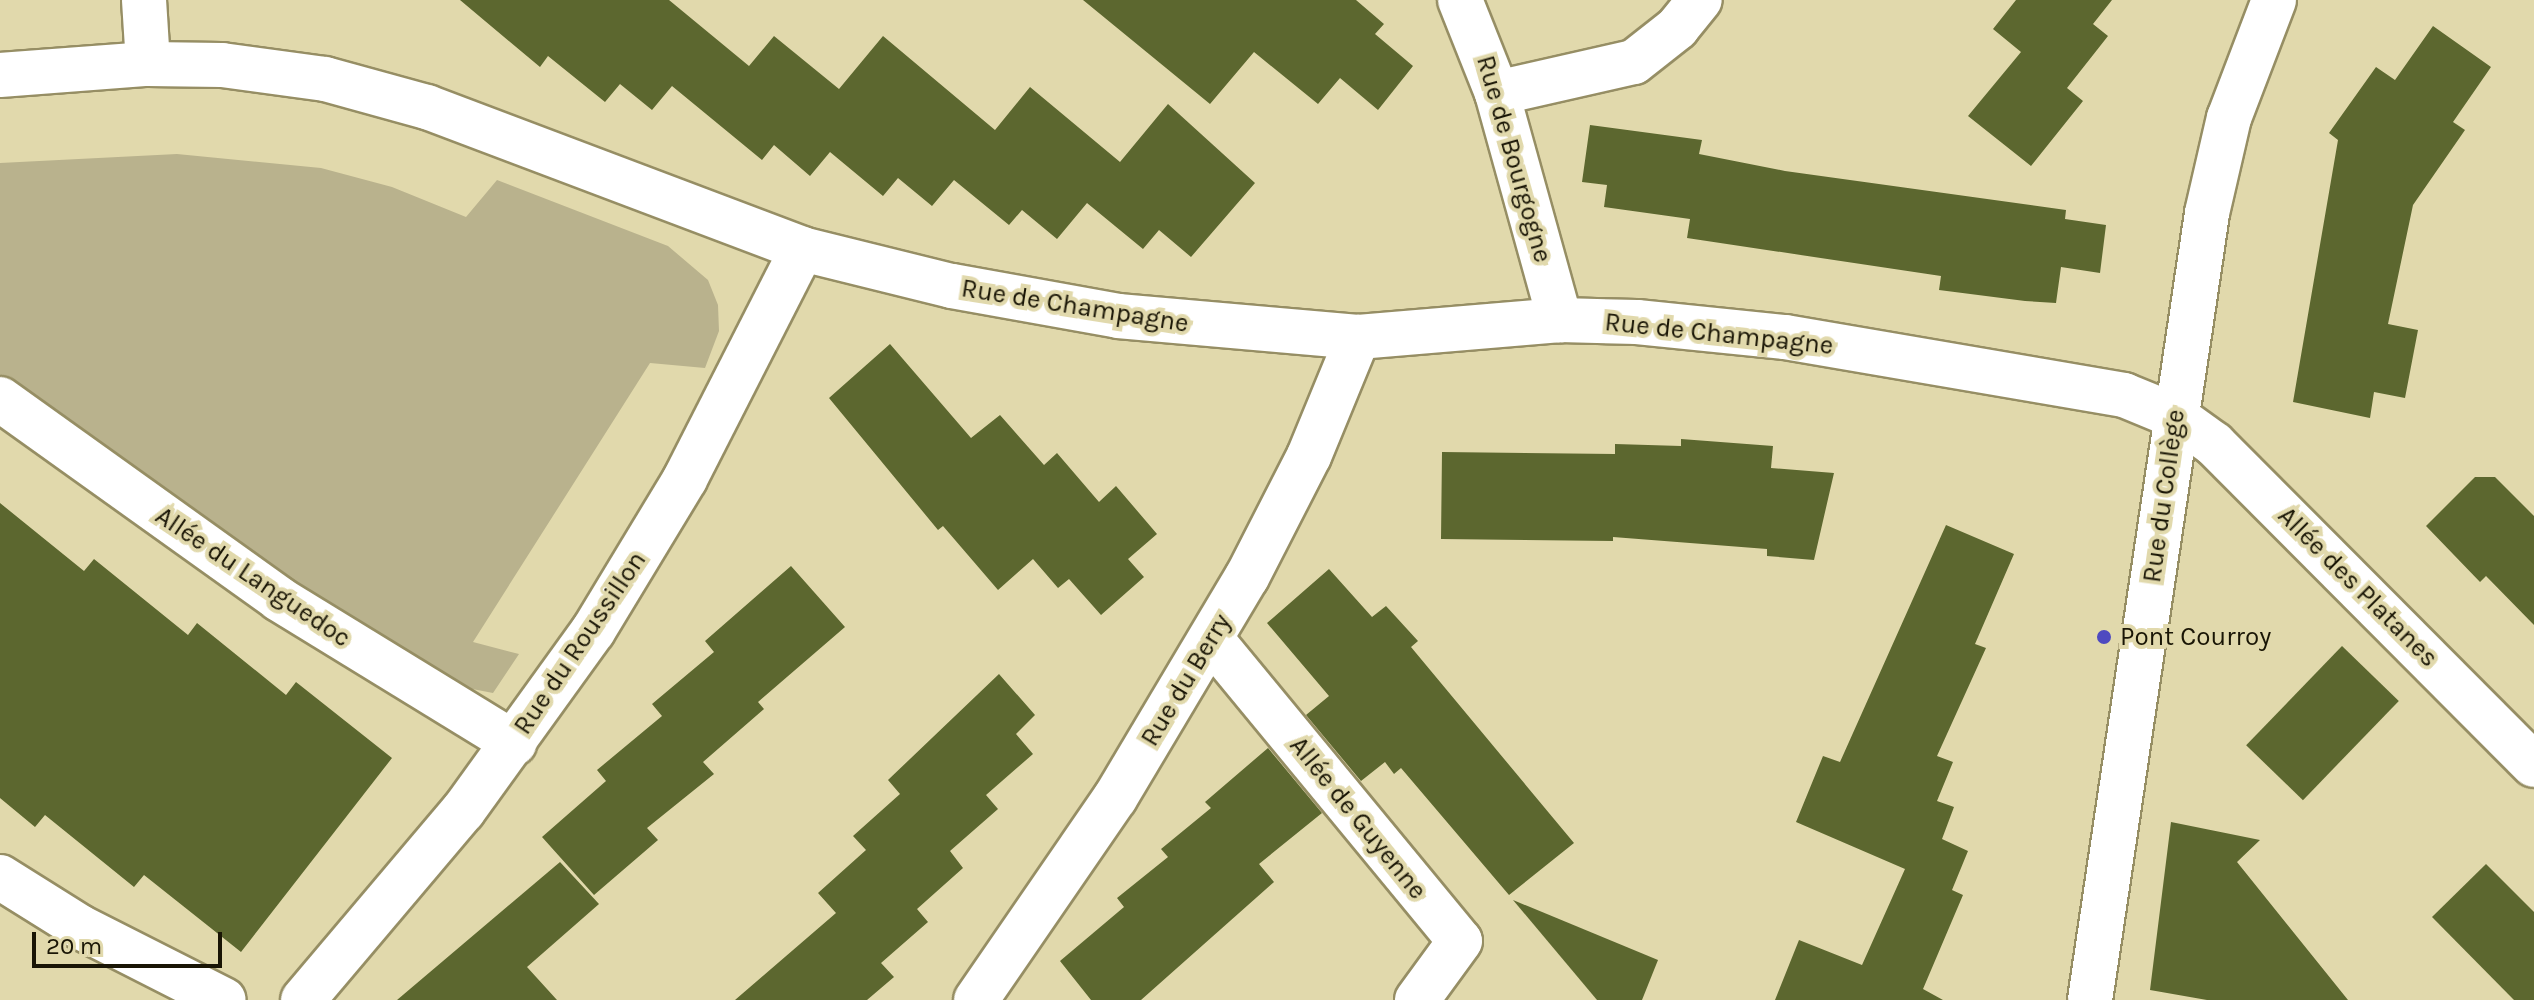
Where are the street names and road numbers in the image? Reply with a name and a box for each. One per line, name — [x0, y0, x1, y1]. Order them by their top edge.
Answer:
street label: Rue de Bourgogne — [1470, 52, 1558, 266]
street label: Rue de Champagne — [959, 273, 1191, 339]
street label: Rue de Champagne — [1603, 306, 1835, 362]
street label: Rue du Collège — [2136, 407, 2192, 585]
street label: Allée du Languedoc — [149, 500, 357, 654]
street label: Allée des Platanes — [2271, 500, 2445, 674]
street label: Rue du Roussillon — [507, 546, 653, 740]
street label: Rue du Berry — [1134, 608, 1238, 752]
street label: Allée de Guyenne — [1283, 730, 1433, 906]

